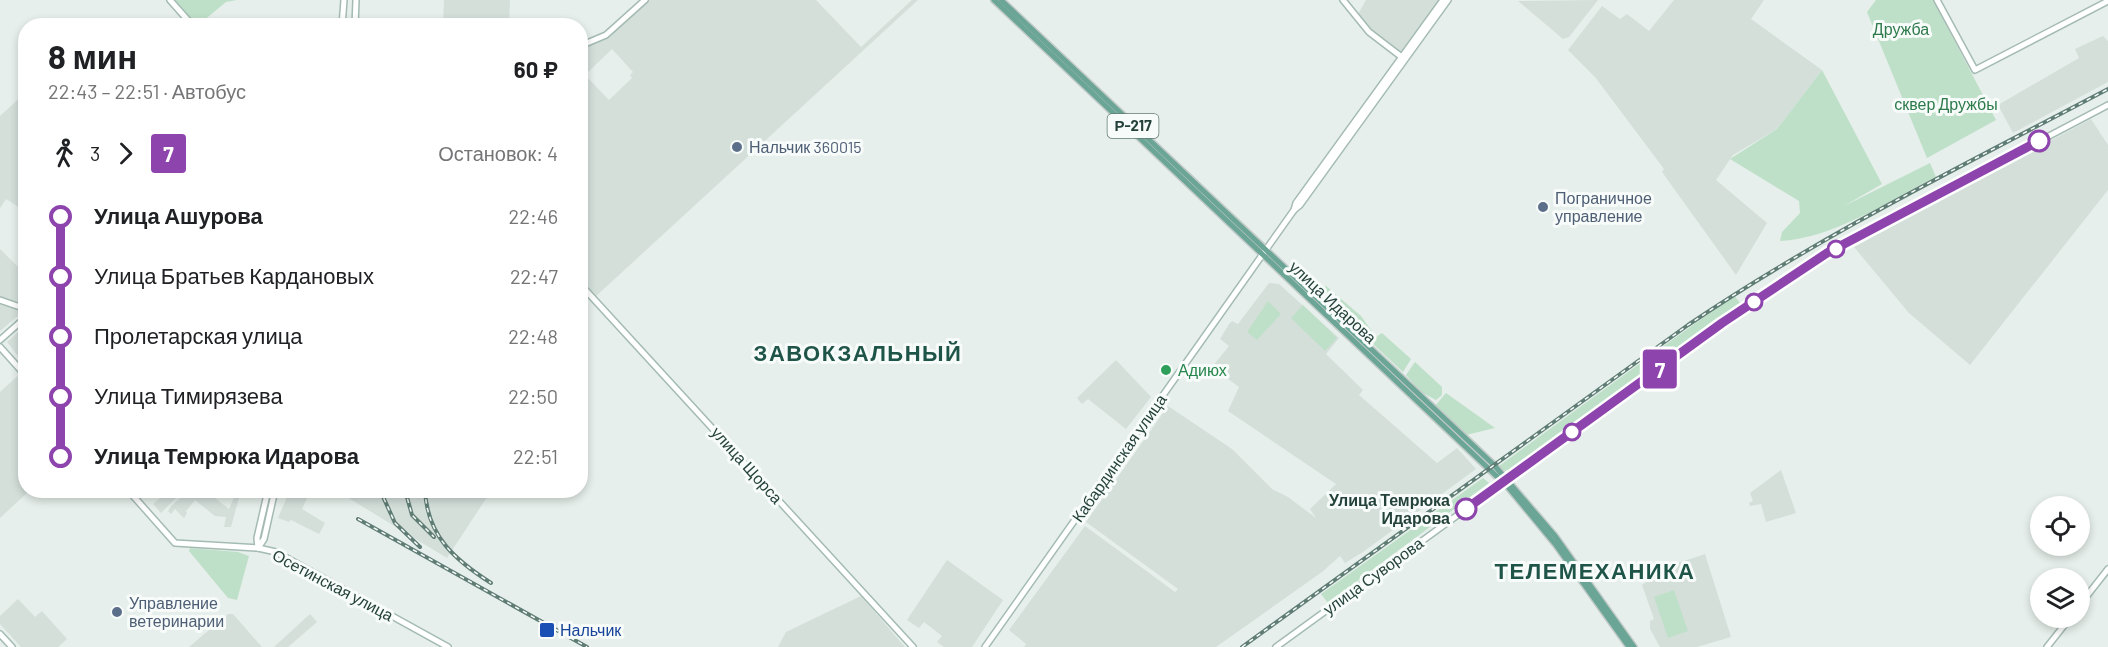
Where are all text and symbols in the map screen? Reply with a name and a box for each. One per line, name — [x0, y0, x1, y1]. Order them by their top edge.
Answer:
park label: Дружба — [1873, 19, 1929, 38]
text: 8 мин — [48, 36, 137, 76]
text: 60 ₽ — [514, 56, 558, 82]
text: 22:43 – 22:51 · Автобус — [48, 79, 246, 103]
park label: сквер Дружбы — [1894, 94, 1998, 113]
road number: Р-217 — [1108, 114, 1158, 138]
unlabelled marker — [2028, 130, 2050, 152]
icon: walk — [48, 137, 81, 170]
icon: forward — [109, 137, 142, 170]
place label: Нальчик 360015 — [749, 137, 861, 156]
marker: Нальчик 360015 — [730, 140, 744, 154]
text: 3 — [90, 141, 100, 165]
text: 7 — [163, 141, 174, 166]
text: Остановок: 4 — [438, 141, 558, 165]
place label: Пограничное управление — [1555, 188, 1652, 225]
marker: Пограничное управление — [1536, 200, 1550, 214]
text: Улица Ашурова — [94, 202, 263, 228]
text: 22:46 — [508, 204, 558, 228]
unlabelled marker — [1827, 240, 1845, 258]
street label: улица Идарова — [1286, 257, 1381, 347]
text: Улица Братьев Кардановых — [94, 262, 374, 288]
text: 22:47 — [510, 264, 558, 288]
unlabelled marker — [1745, 293, 1763, 311]
text: Пролетарская улица — [94, 322, 303, 348]
text: 22:48 — [508, 324, 558, 348]
district label: ЗАВОКЗАЛЬНЫЙ — [754, 339, 962, 365]
line badge: 7 — [1640, 350, 1680, 388]
text: 7 — [1655, 357, 1665, 382]
place label: Адиюх — [1178, 360, 1227, 379]
marker: Адиюх — [1159, 363, 1173, 377]
text: Улица Тимирязева — [94, 382, 283, 408]
text: 22:50 — [508, 384, 558, 408]
street label: Кабардинская улица — [1067, 390, 1170, 525]
street label: улица Щорса — [708, 422, 787, 507]
unlabelled marker — [1563, 423, 1581, 441]
text: Улица Темрюка Идарова — [94, 442, 359, 468]
text: 22:51 — [513, 444, 558, 468]
place label: Улица Темрюка Идарова — [1329, 490, 1450, 527]
map controls — [2030, 496, 2090, 628]
button: locate — [2030, 496, 2090, 556]
marker: Улица Темрюка Идарова — [1455, 498, 1477, 520]
street label: улица Суворова — [1319, 533, 1426, 618]
street label: Осетинская улица — [270, 545, 397, 624]
district label: ТЕЛЕМЕХАНИКА — [1495, 557, 1695, 583]
button: layers — [2030, 568, 2090, 628]
place label: Управление ветеринарии — [129, 593, 224, 630]
marker: Управление ветеринарии — [110, 605, 124, 619]
place label: Нальчик — [560, 620, 622, 639]
marker: Нальчик — [538, 621, 556, 639]

